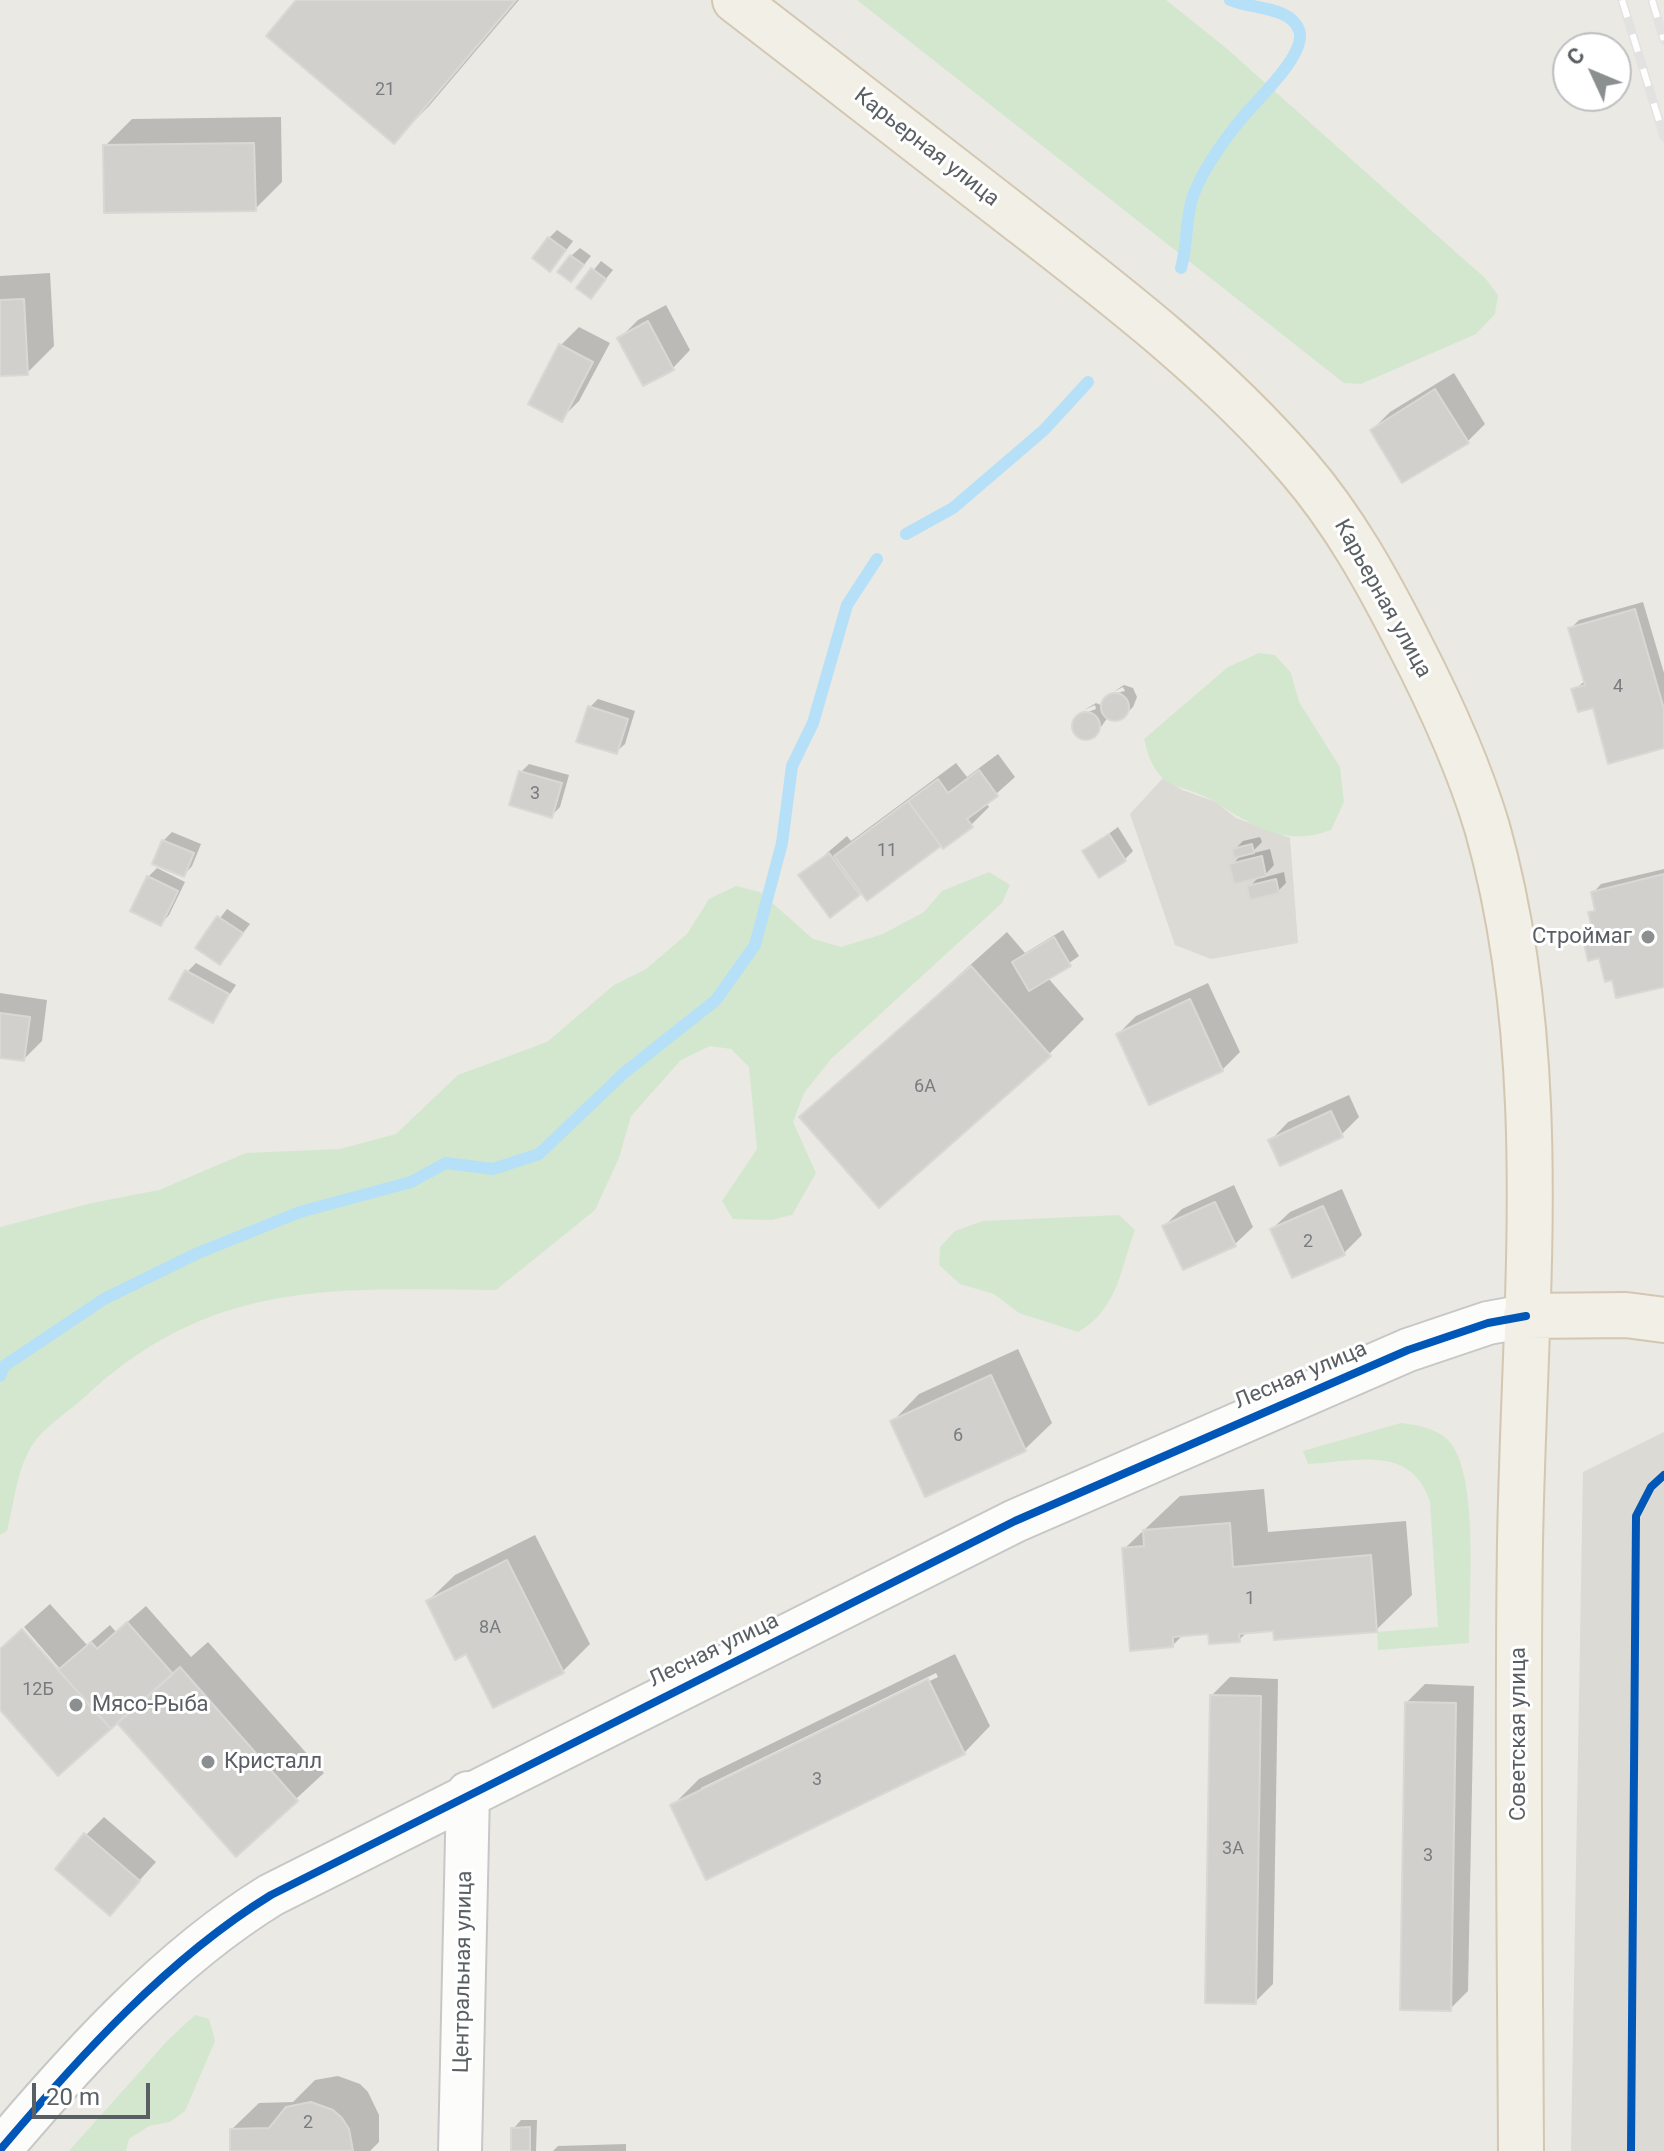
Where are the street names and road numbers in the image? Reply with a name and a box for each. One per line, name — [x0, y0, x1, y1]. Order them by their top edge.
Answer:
street label: Карьерная улица — [848, 83, 1004, 213]
street label: Карьерная улица — [1328, 515, 1436, 683]
street label: Лесная улица — [1231, 1336, 1371, 1416]
street label: Лесная улица — [645, 1608, 783, 1694]
street label: Советская улица — [1506, 1647, 1532, 1821]
street label: Центральная улица — [449, 1870, 479, 2074]

